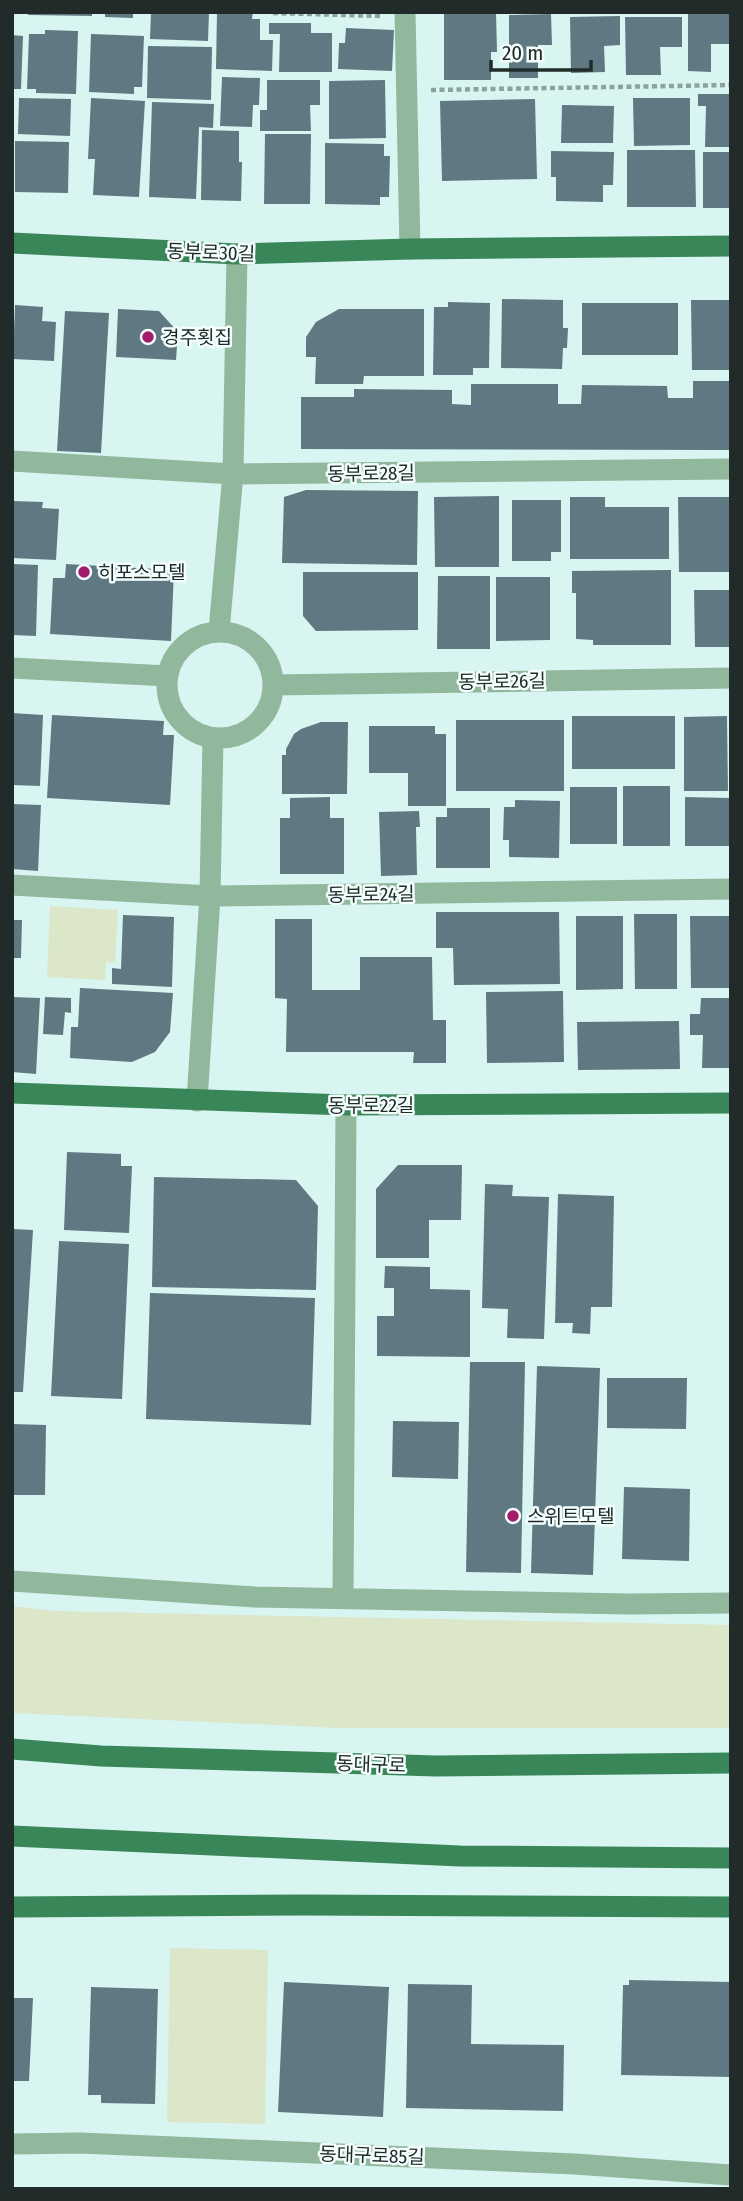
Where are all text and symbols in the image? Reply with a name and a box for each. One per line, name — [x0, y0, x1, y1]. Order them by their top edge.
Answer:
scale bar — [491, 28, 591, 72]
text: 20 m — [502, 40, 543, 66]
street label: 동부로30길 — [166, 239, 256, 266]
place label: 경주횟집 — [162, 326, 232, 349]
marker: 경주횟집 — [140, 329, 156, 345]
street label: 동부로28길 — [327, 461, 415, 486]
place label: 히포스모텔 — [98, 561, 185, 584]
marker: 히포스모텔 — [76, 564, 92, 580]
street label: 동부로26길 — [458, 669, 546, 694]
street label: 동부로24길 — [327, 882, 415, 907]
street label: 동부로22길 — [328, 1094, 414, 1117]
place label: 스위트모텔 — [527, 1505, 614, 1528]
marker: 스위트모텔 — [505, 1508, 521, 1524]
street label: 동대구로 — [336, 1752, 406, 1777]
street label: 동대구로85길 — [319, 2142, 425, 2169]

